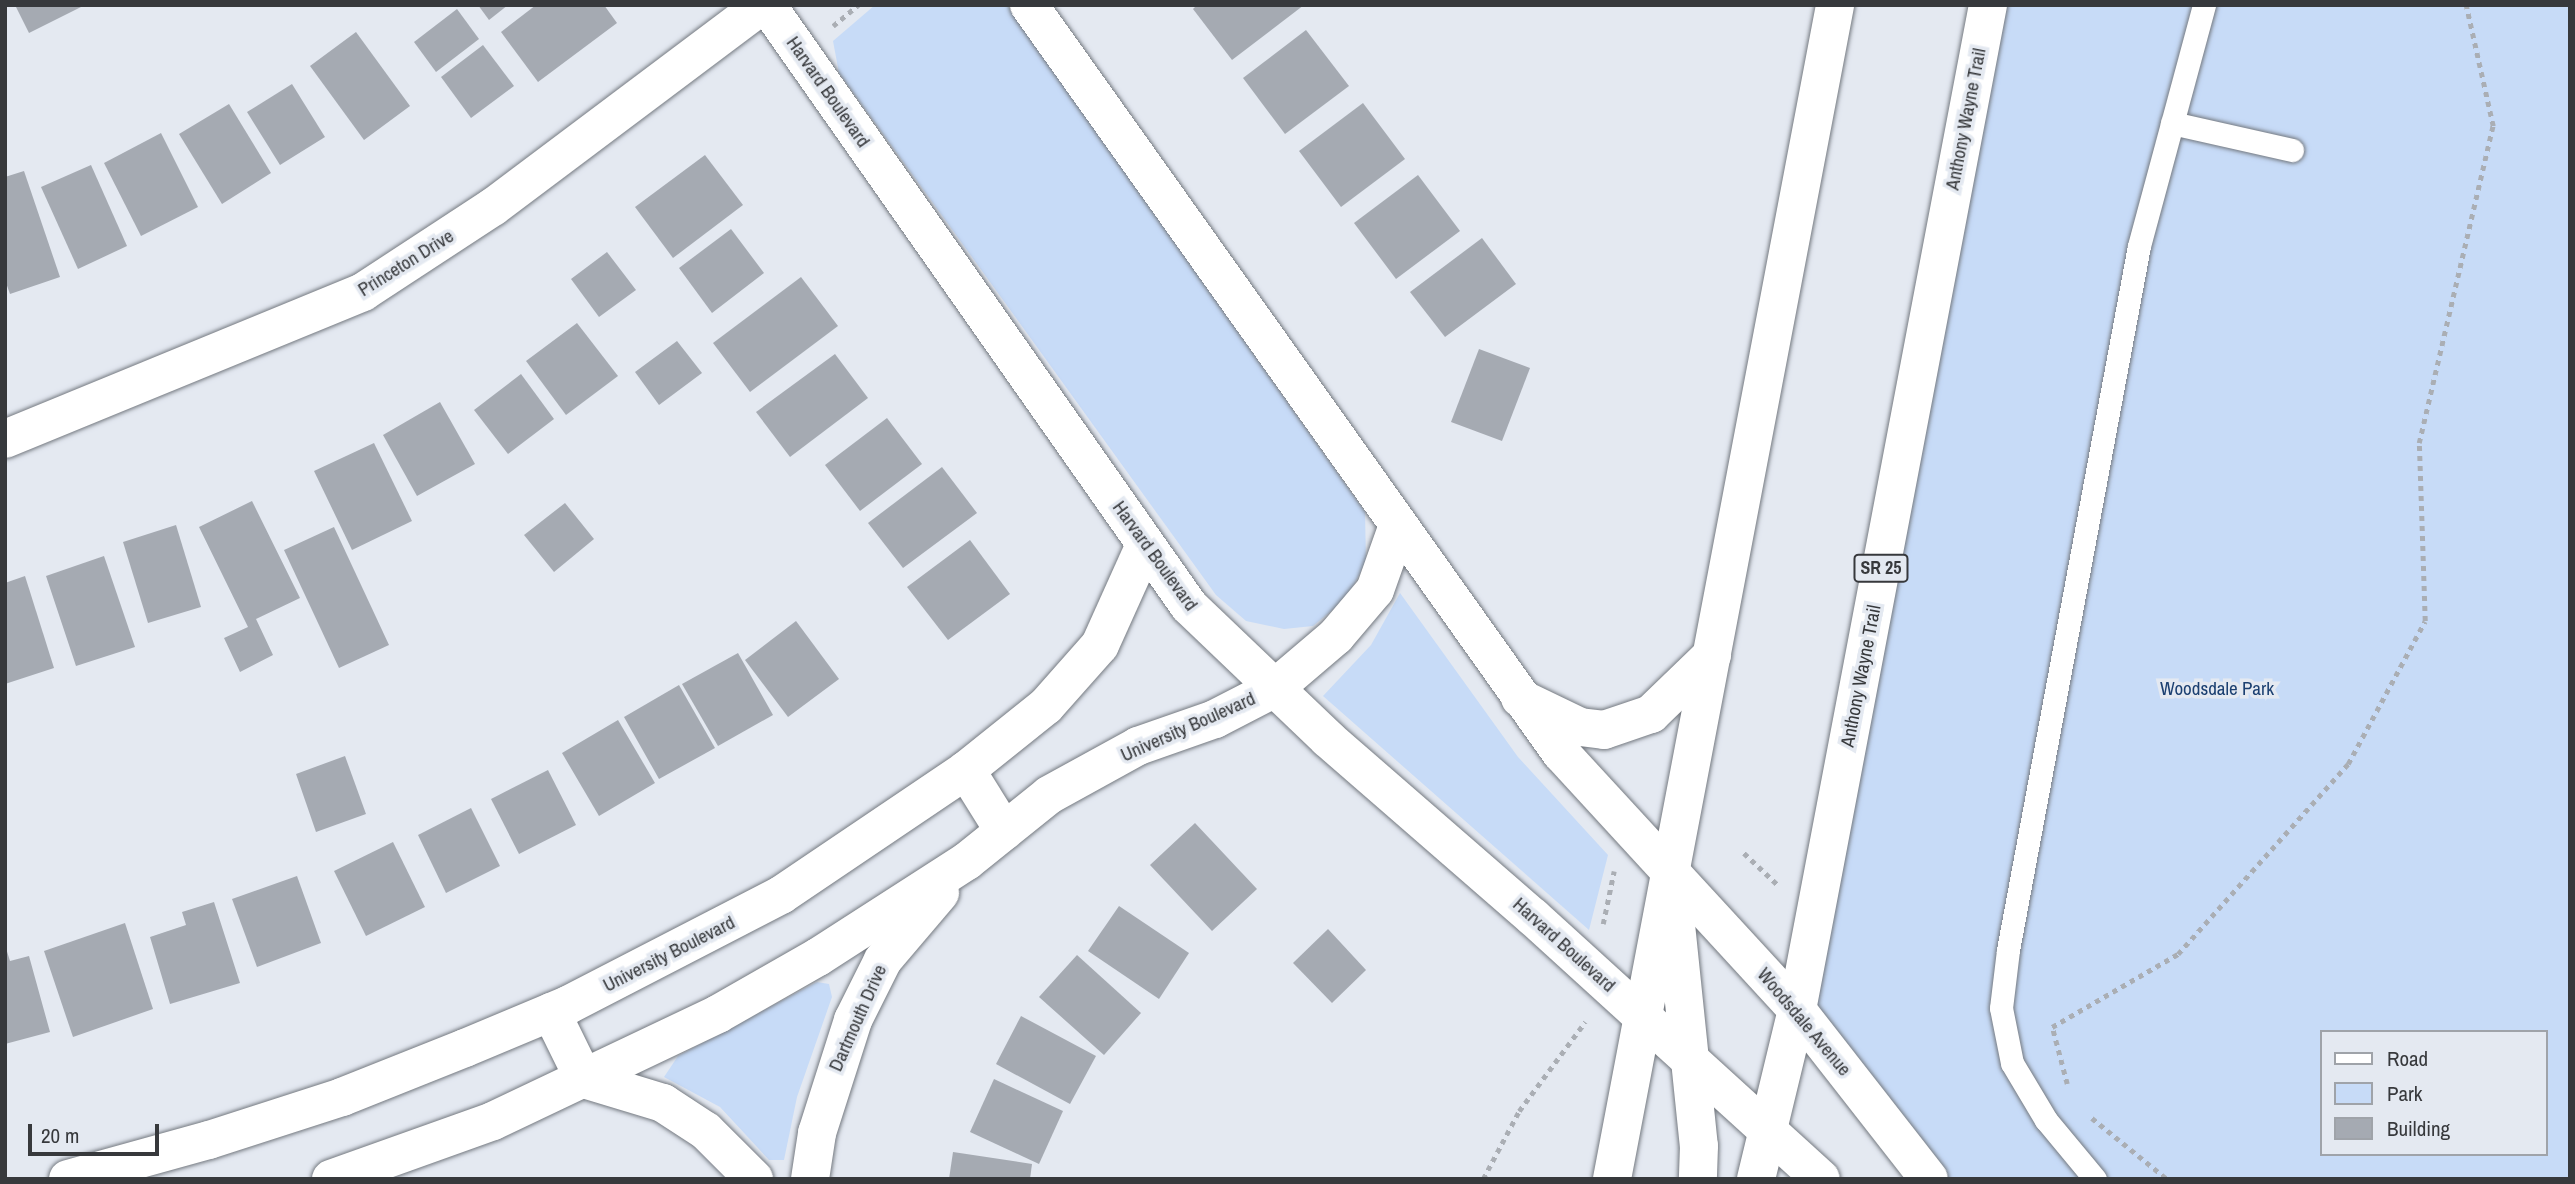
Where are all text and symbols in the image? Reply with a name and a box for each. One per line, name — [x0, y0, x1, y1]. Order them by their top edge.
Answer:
street label: Harvard Boulevard — [781, 32, 875, 152]
street label: Anthony Wayne Trail — [1941, 46, 1991, 192]
street label: Princeton Drive — [354, 225, 458, 301]
street label: Harvard Boulevard — [1108, 497, 1202, 615]
road number: SR 25 — [1853, 554, 1909, 582]
street label: Anthony Wayne Trail — [1836, 603, 1886, 749]
park label: Woodsdale Park — [2160, 678, 2274, 700]
street label: University Boulevard — [1117, 687, 1259, 767]
street label: Harvard Boulevard — [1508, 893, 1620, 997]
street label: University Boulevard — [599, 911, 739, 997]
street label: Dartmouth Drive — [824, 961, 892, 1075]
street label: Woodsdale Avenue — [1752, 963, 1856, 1081]
legend — [2320, 1030, 2547, 1156]
text: Road — [2387, 1044, 2428, 1073]
text: Park — [2387, 1079, 2422, 1108]
scale bar — [32, 1110, 163, 1154]
text: Building — [2387, 1114, 2450, 1143]
text: 20 m — [41, 1121, 79, 1150]

